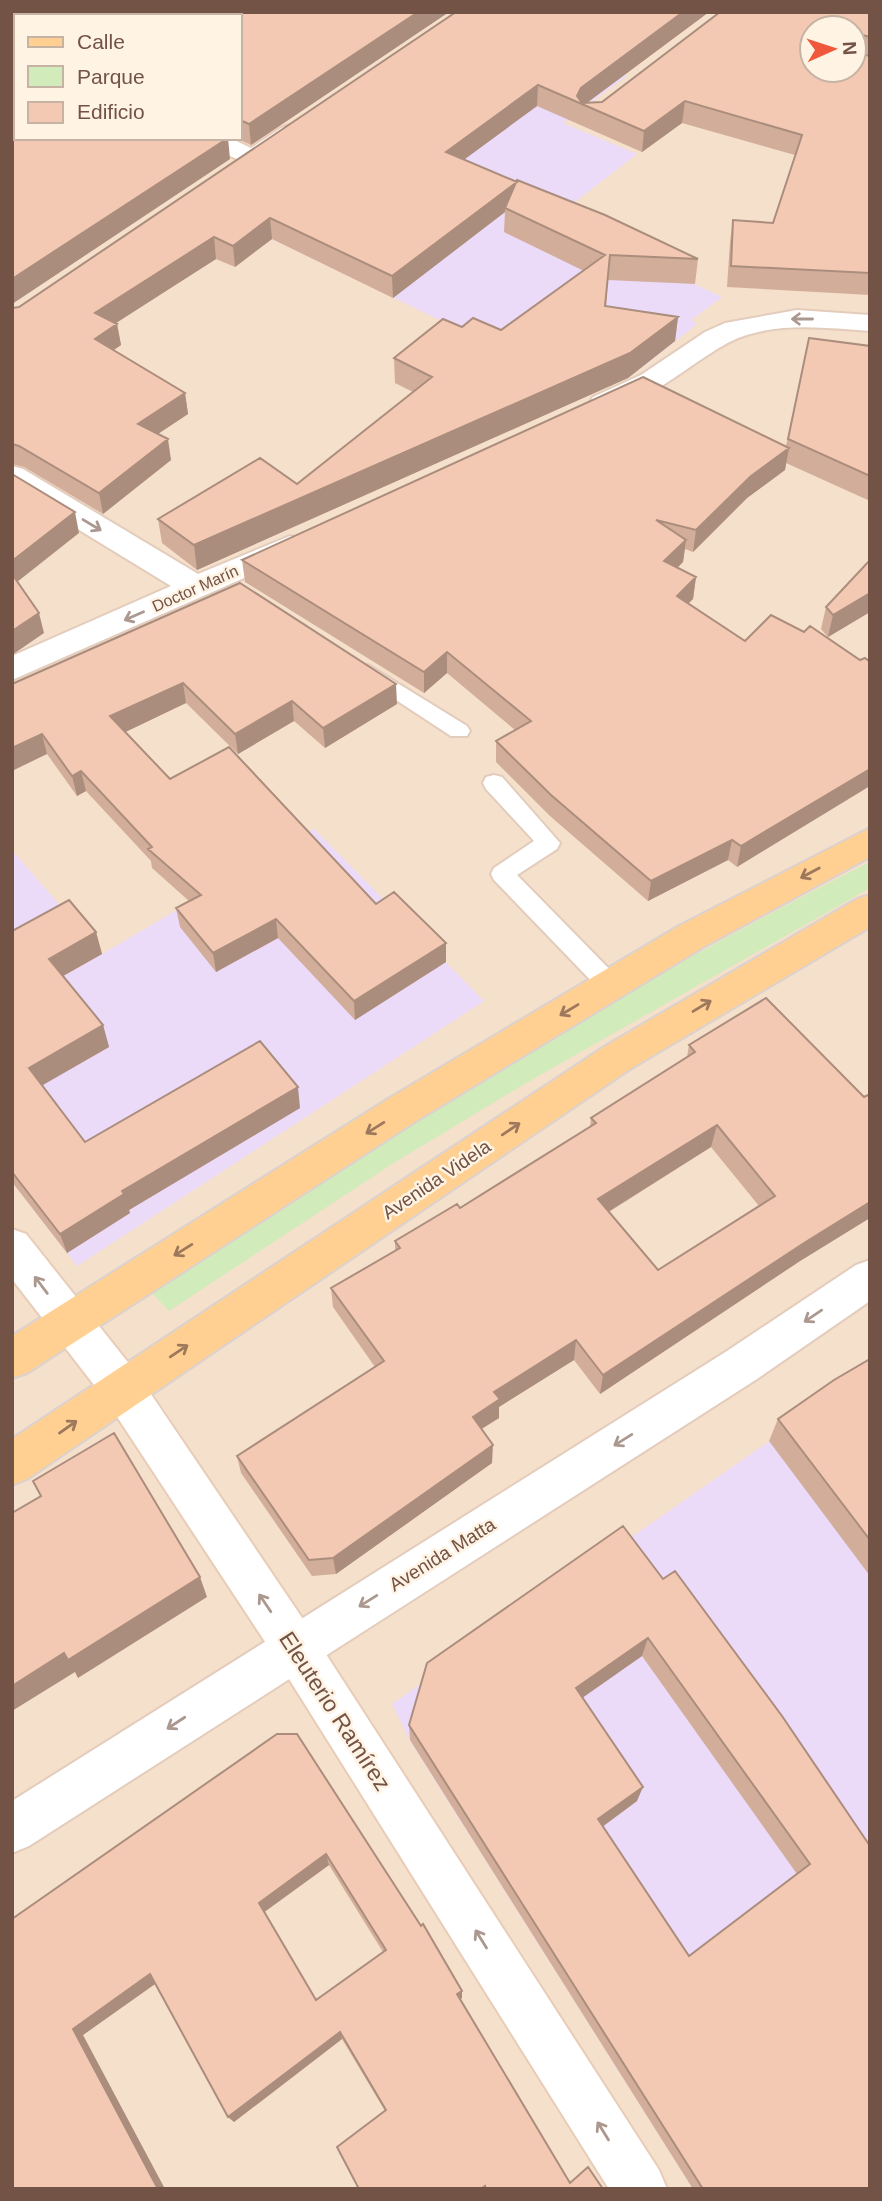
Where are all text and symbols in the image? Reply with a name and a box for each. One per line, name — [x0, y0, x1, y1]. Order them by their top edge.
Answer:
legend — [14, 14, 242, 140]
north arrow — [798, 14, 868, 84]
text: Calle — [77, 30, 125, 53]
text: N — [839, 41, 860, 56]
text: Parque — [77, 65, 145, 88]
text: Edificio — [77, 100, 145, 123]
one-way arrow — [790, 312, 813, 326]
one-way arrow — [81, 518, 101, 532]
street label: Doctor Marín — [150, 562, 241, 615]
one-way arrow — [124, 610, 146, 623]
one-way arrow — [800, 866, 820, 880]
one-way arrow — [692, 999, 712, 1013]
one-way arrow — [560, 1003, 580, 1017]
one-way arrow — [366, 1120, 385, 1135]
one-way arrow — [501, 1122, 520, 1136]
street label: Avenida Videla — [378, 1135, 495, 1223]
one-way arrow — [174, 1242, 193, 1257]
one-way arrow — [33, 1276, 48, 1295]
one-way arrow — [804, 1309, 823, 1323]
one-way arrow — [169, 1344, 189, 1358]
one-way arrow — [58, 1420, 77, 1434]
one-way arrow — [613, 1434, 633, 1448]
street label: Avenida Matta — [385, 1513, 500, 1595]
one-way arrow — [258, 1594, 272, 1614]
one-way arrow — [359, 1594, 379, 1608]
street label: Eleuterio Ramírez — [274, 1627, 396, 1795]
one-way arrow — [167, 1717, 187, 1731]
one-way arrow — [473, 1930, 487, 1950]
one-way arrow — [596, 2122, 610, 2142]

